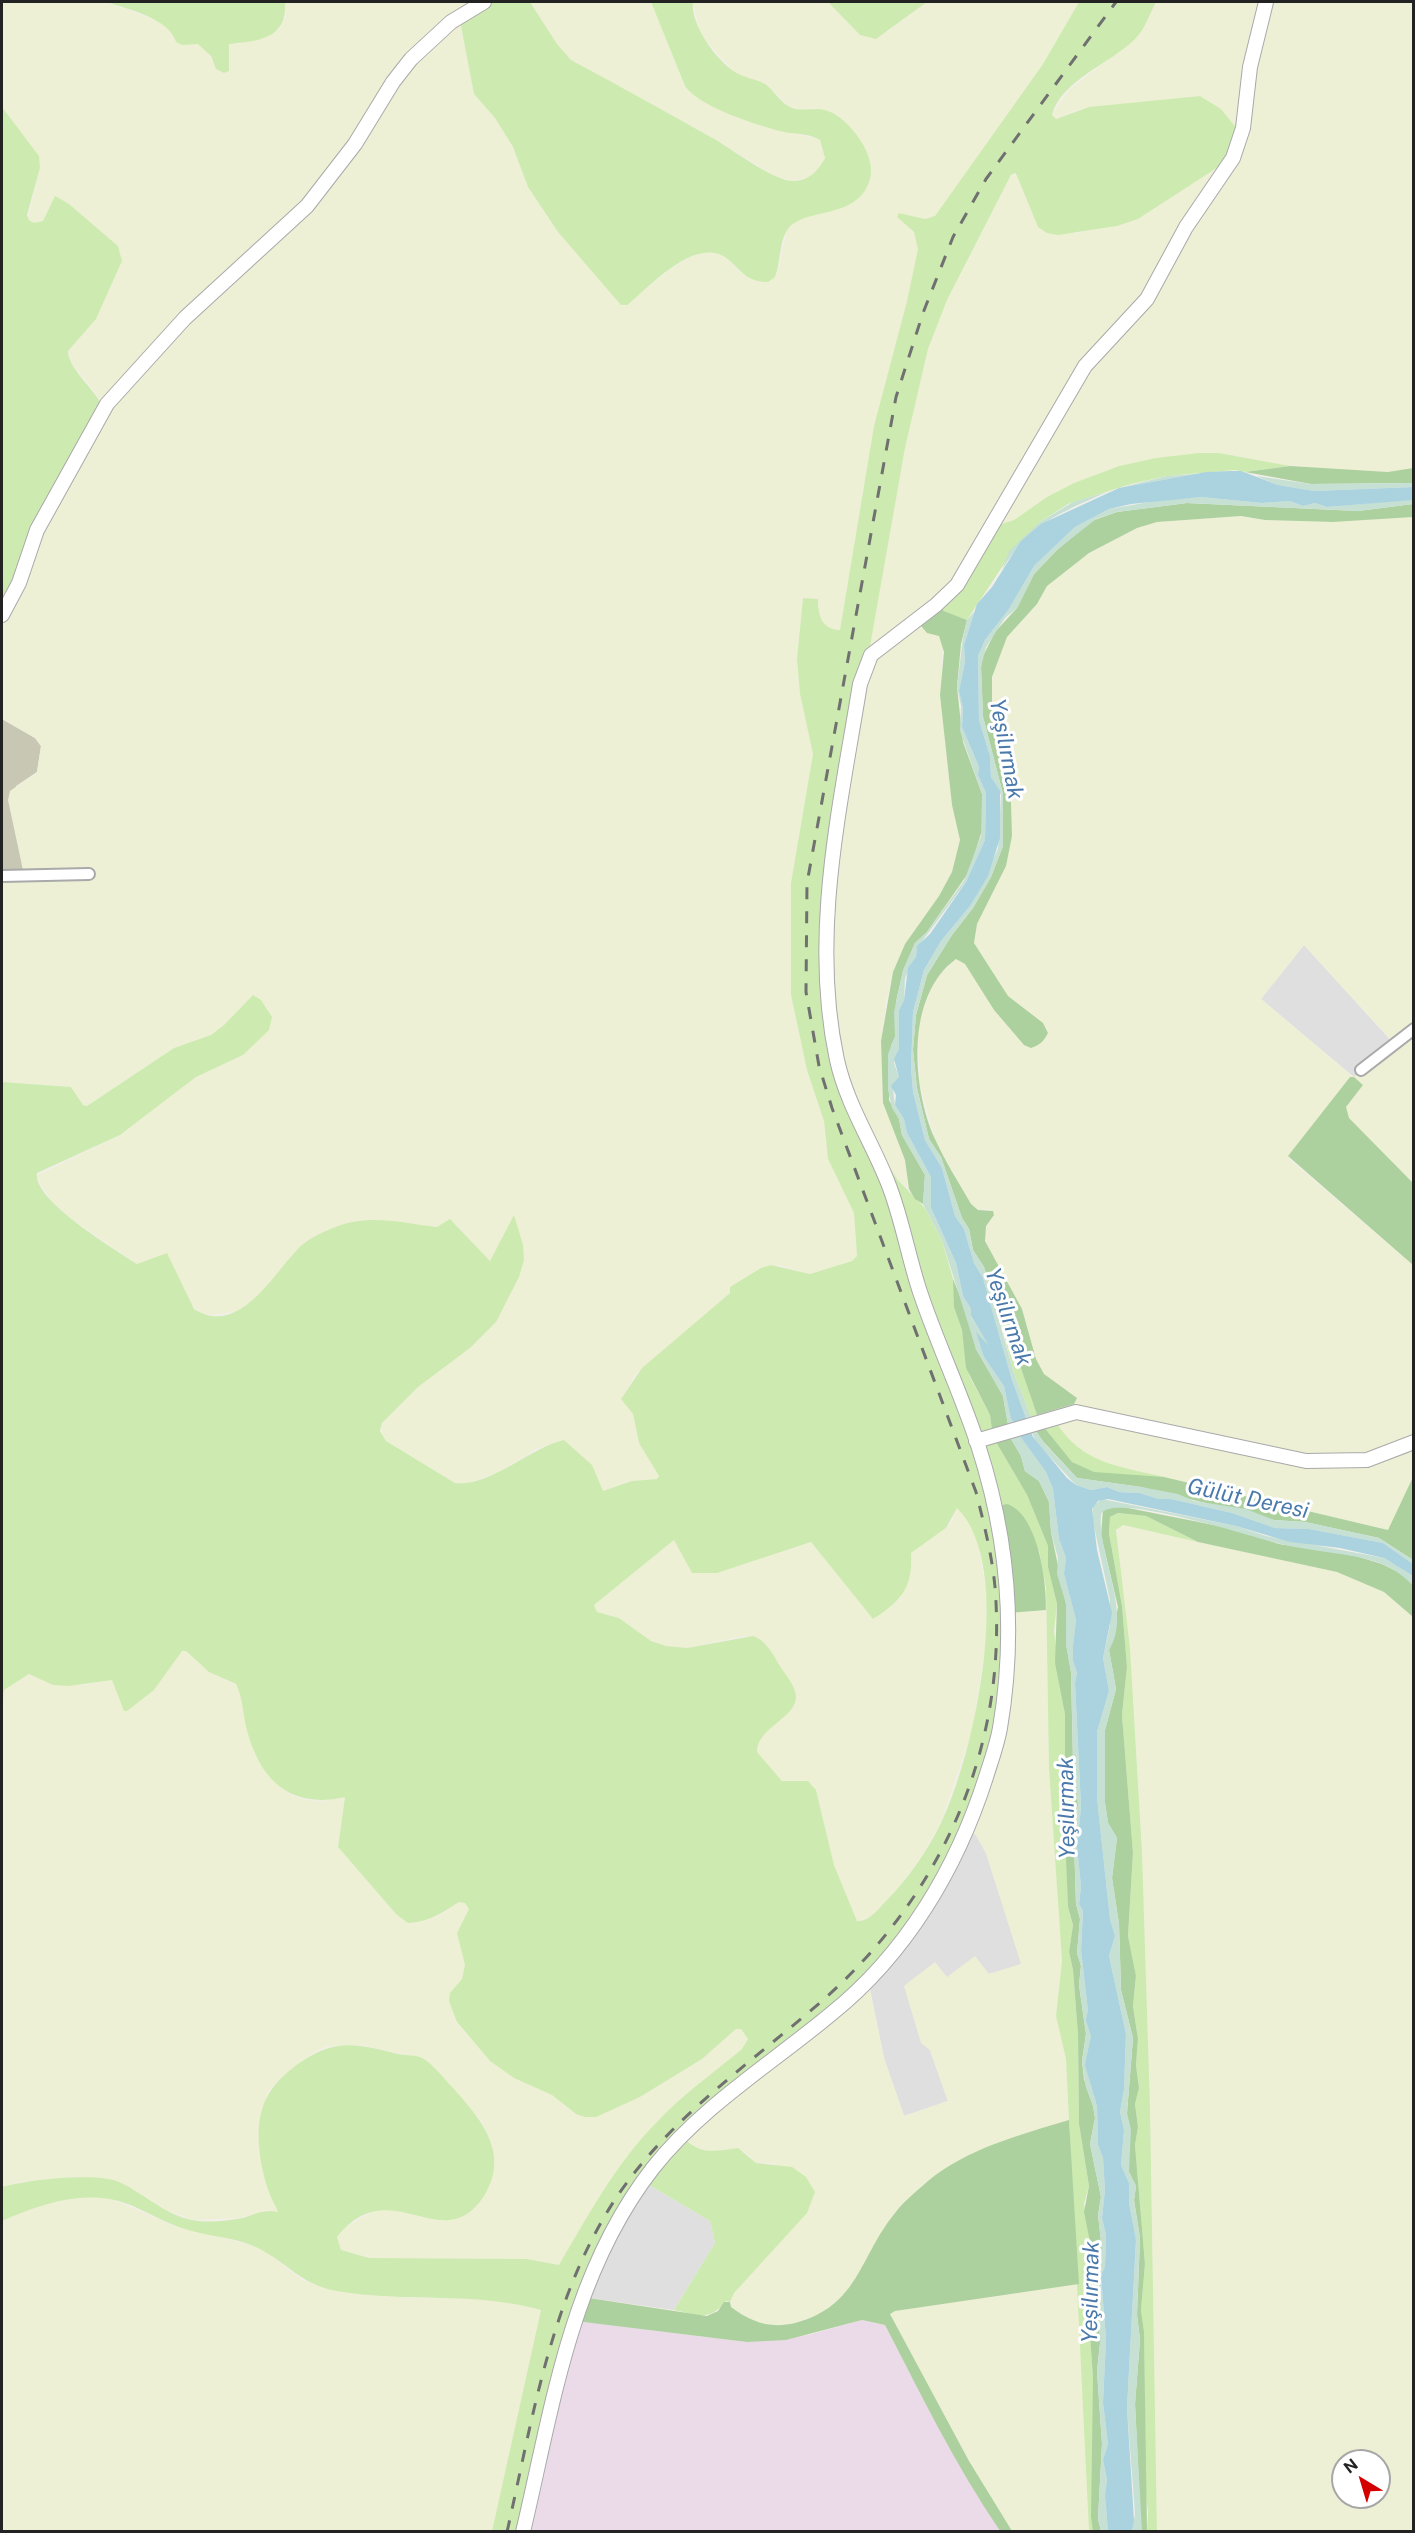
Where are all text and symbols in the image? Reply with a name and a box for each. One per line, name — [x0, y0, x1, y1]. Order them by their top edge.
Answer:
water label: Yeşilırmak — [983, 697, 1029, 801]
water label: Yeşilırmak — [979, 1265, 1037, 1369]
water label: Gülüt Deresi — [1185, 1473, 1311, 1525]
water label: Yeşilırmak — [1053, 1757, 1081, 1859]
water label: Yeşilırmak — [1077, 2241, 1105, 2343]
north arrow — [1331, 2449, 1391, 2509]
text: N — [1340, 2455, 1362, 2477]

